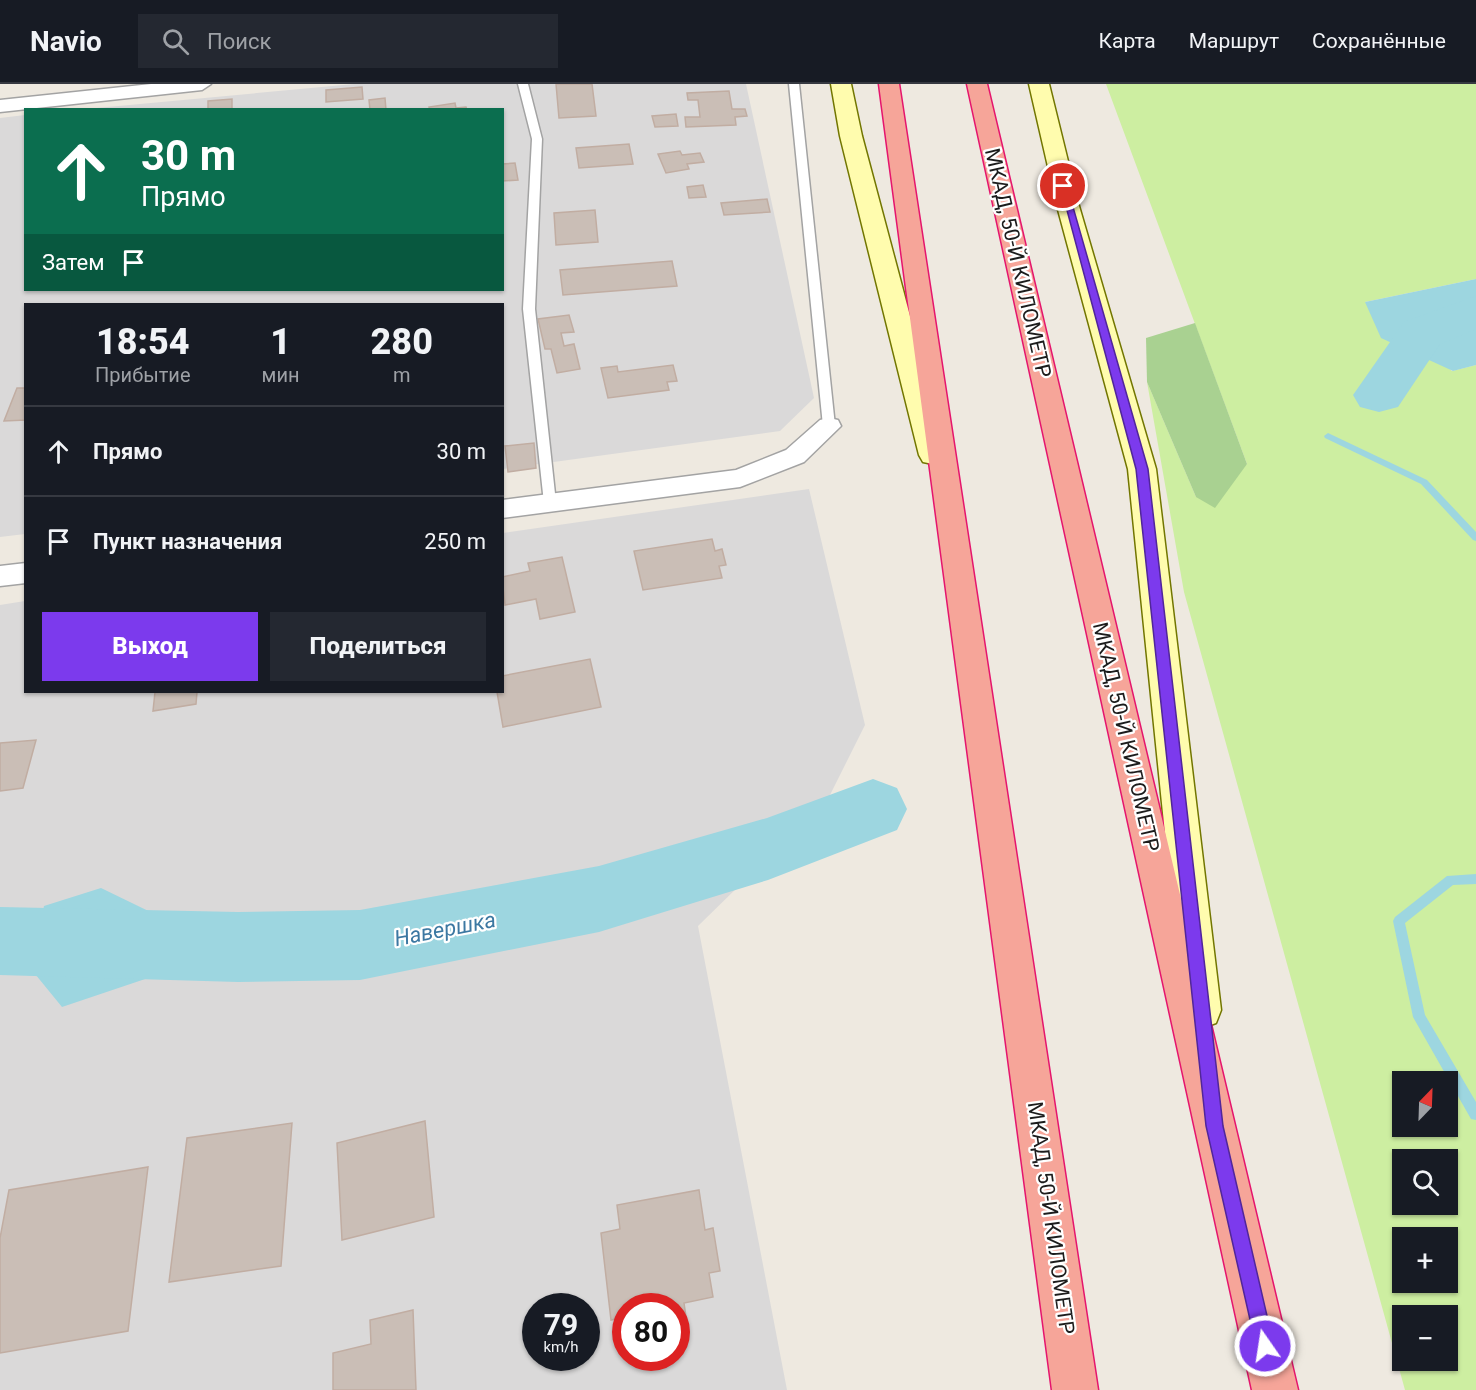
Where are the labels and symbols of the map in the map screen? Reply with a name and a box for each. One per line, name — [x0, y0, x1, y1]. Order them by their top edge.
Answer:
street label: МКАД, 50-Й КИЛОМЕТР — [980, 146, 1056, 380]
pin — [1037, 160, 1088, 211]
street label: МКАД, 50-Й КИЛОМЕТР — [1088, 620, 1164, 854]
water label: Навершка — [392, 907, 498, 951]
north arrow — [1392, 1071, 1458, 1137]
street label: МКАД, 50-Й КИЛОМЕТР — [1023, 1100, 1079, 1336]
speed limit sign: 80 — [612, 1293, 690, 1371]
position arrow — [1233, 1314, 1297, 1378]

